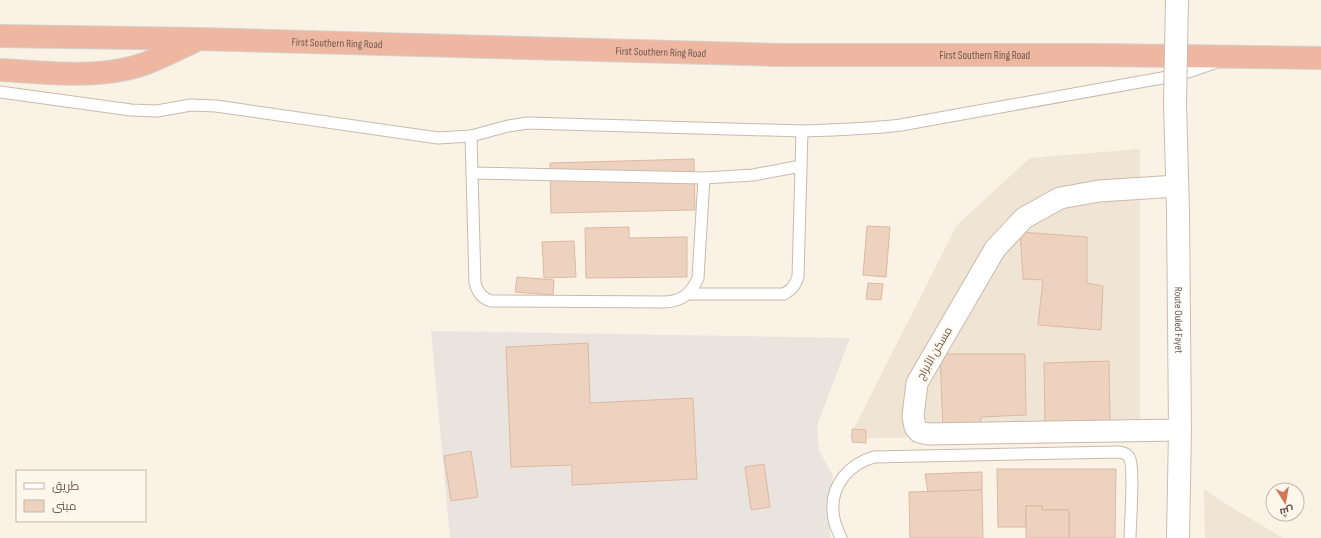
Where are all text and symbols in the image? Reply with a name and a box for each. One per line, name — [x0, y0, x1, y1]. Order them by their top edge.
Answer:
street label: First Southern Ring Road — [291, 36, 383, 51]
street label: First Southern Ring Road — [615, 45, 707, 60]
street label: First Southern Ring Road — [939, 49, 1031, 62]
street label: Route Ouled Fayet — [1172, 287, 1185, 354]
street label: مسكن الأبراج — [914, 325, 956, 382]
legend — [16, 470, 146, 522]
text: طريق — [52, 479, 80, 494]
north arrow — [1265, 482, 1305, 522]
text: مبنى — [52, 499, 77, 514]
text: ش — [1279, 504, 1295, 519]

